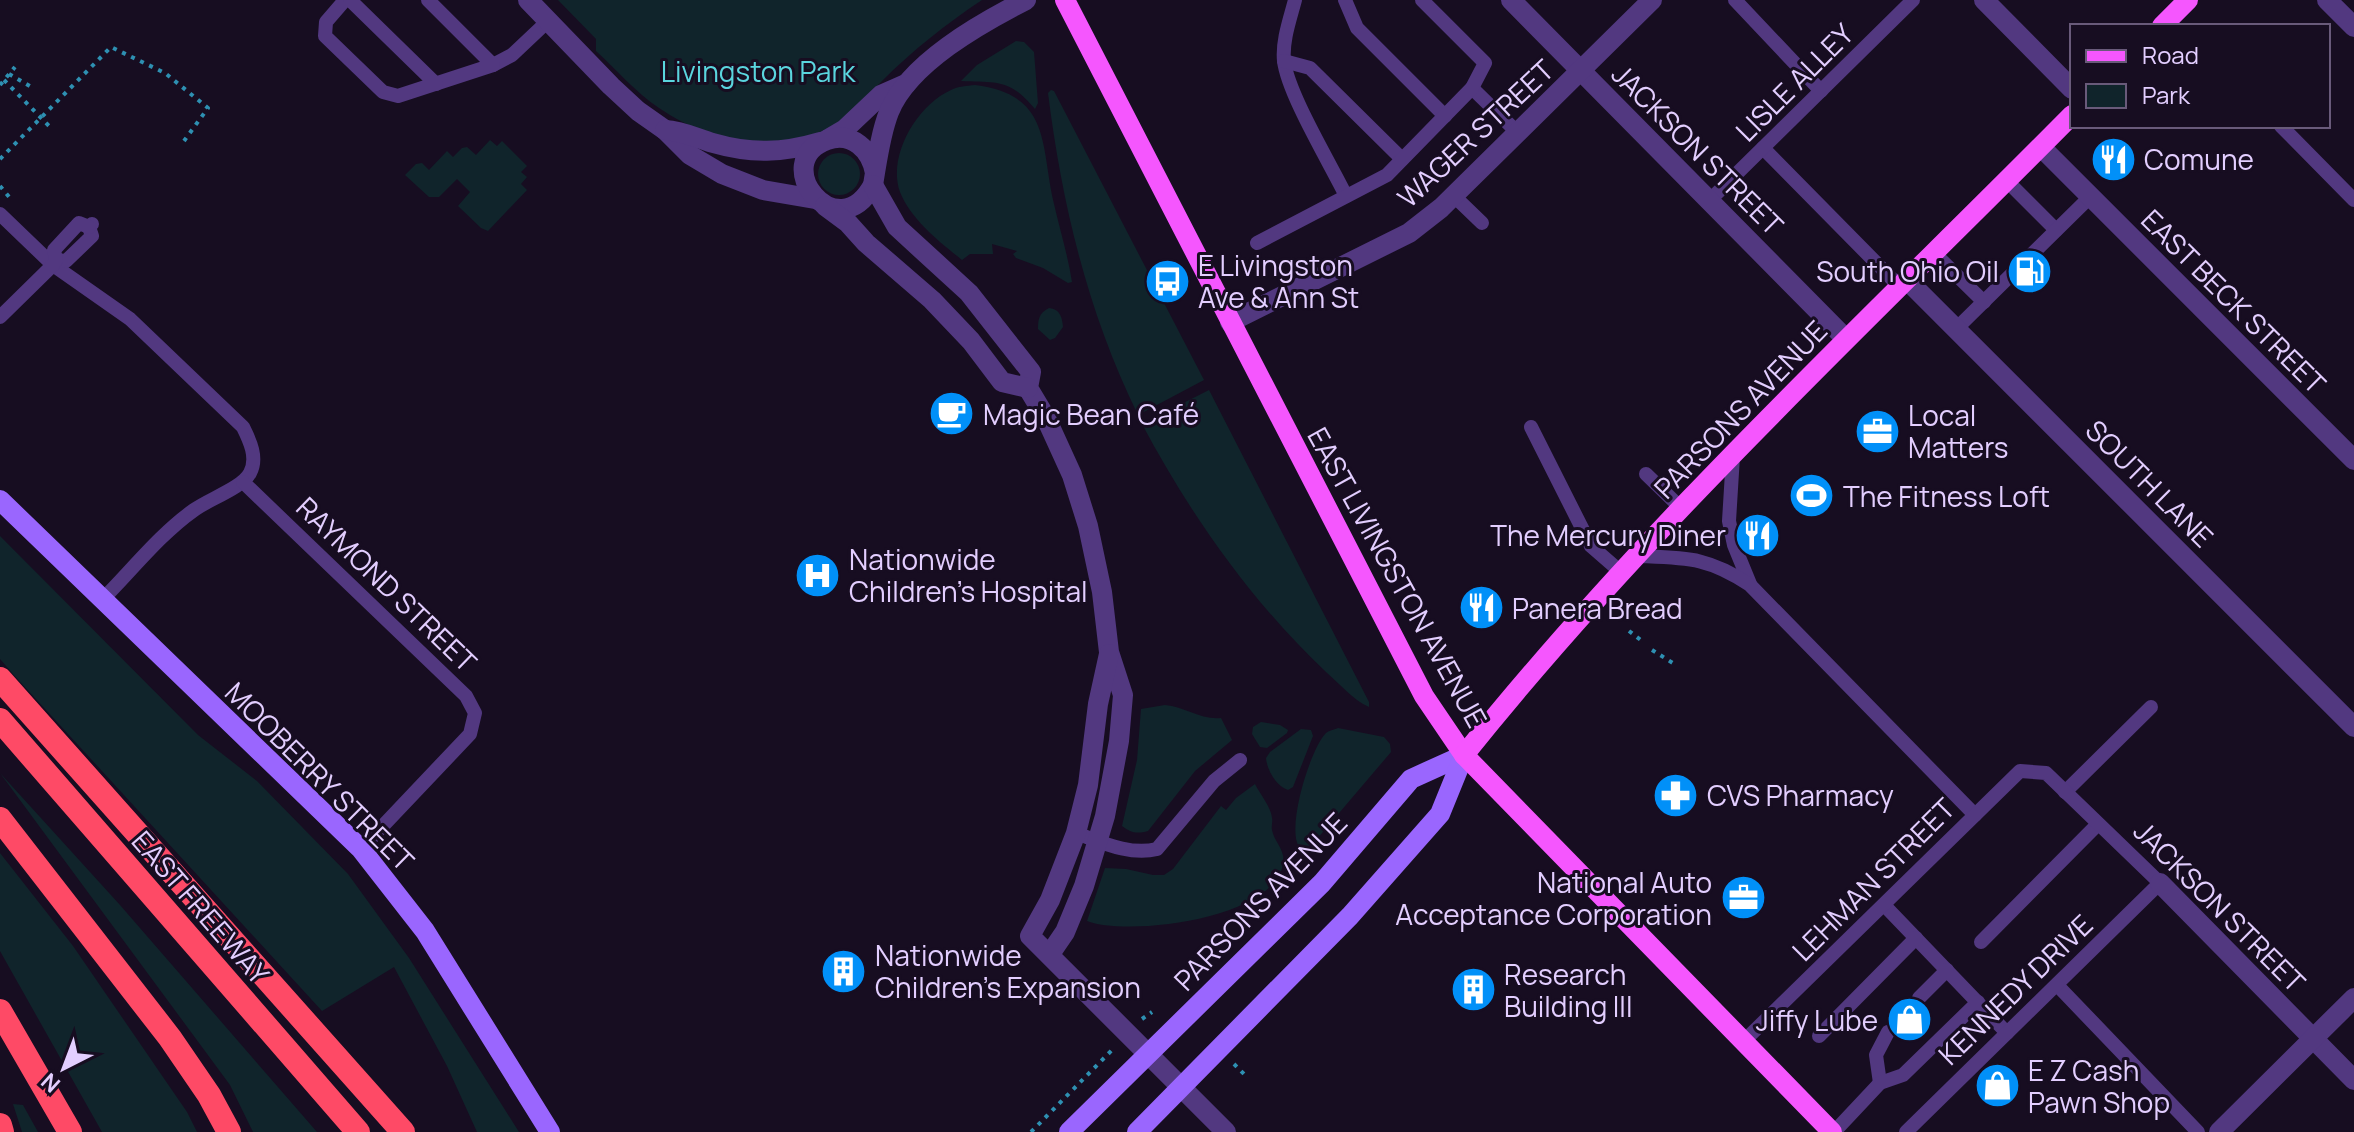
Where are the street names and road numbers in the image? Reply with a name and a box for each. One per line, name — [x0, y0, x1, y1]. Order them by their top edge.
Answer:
street label: LISLE ALLEY — [1727, 15, 1861, 149]
street label: WAGER STREET — [1389, 50, 1562, 215]
street label: JACKSON STREET — [1604, 55, 1792, 243]
street label: EAST BECK STREET — [2134, 201, 2335, 402]
street label: PARSONS AVENUE — [1645, 312, 1835, 506]
street label: SOUTH LANE — [2078, 411, 2222, 555]
street label: EAST LIVINGSTON AVENUE — [1300, 420, 1496, 734]
street label: RAYMOND STREET — [289, 488, 486, 680]
street label: MOOBERRY STREET — [217, 673, 423, 879]
street label: LEHMAN STREET — [1783, 789, 1963, 969]
street label: PARSONS AVENUE — [1165, 804, 1355, 998]
street label: JACKSON STREET — [2126, 812, 2314, 1000]
street label: EAST FREEWAY — [124, 822, 278, 992]
street label: KENNEDY DRIVE — [1930, 906, 2100, 1072]

